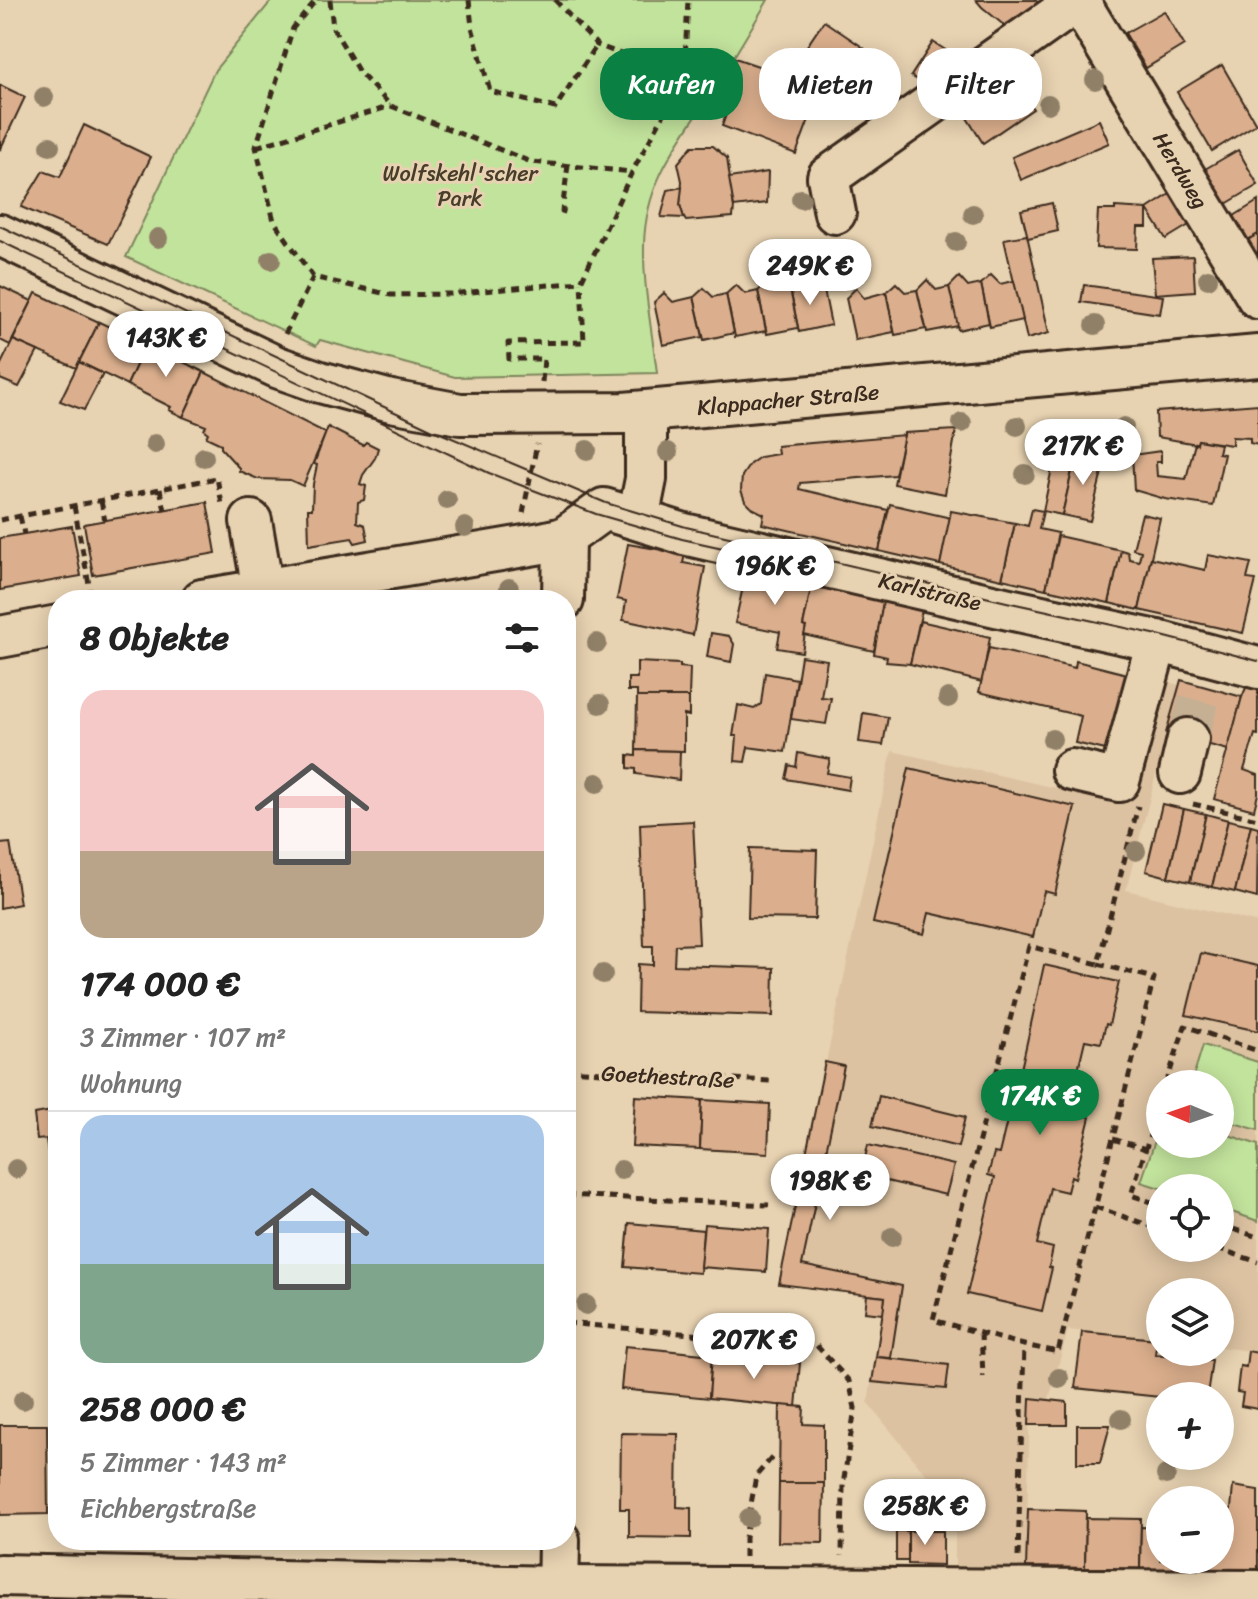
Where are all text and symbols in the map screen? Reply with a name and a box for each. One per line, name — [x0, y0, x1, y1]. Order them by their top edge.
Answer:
chip: Kaufen — [600, 48, 743, 120]
chip: Mieten — [759, 48, 901, 120]
chip: Filter — [917, 48, 1042, 120]
street label: Herdweg — [1142, 124, 1219, 217]
park label: Wolfskehl'scher Park — [383, 154, 539, 218]
pin: 249K € — [745, 239, 875, 307]
text: 249K € — [766, 242, 854, 288]
pin: 143K € — [101, 311, 231, 379]
text: 143K € — [125, 314, 207, 360]
street label: Klappacher Straße — [695, 372, 881, 427]
pin: 217K € — [1018, 419, 1148, 487]
text: 217K € — [1043, 422, 1123, 468]
pin: 196K € — [710, 539, 840, 607]
text: 196K € — [734, 542, 816, 588]
street label: Karlstraße — [875, 561, 985, 622]
text: 8 Objekte — [80, 608, 229, 668]
icon: filters — [500, 616, 544, 660]
icon: home — [240, 742, 384, 886]
text: 174 000 € — [80, 954, 240, 1014]
text: 3 Zimmer · 107 m² — [80, 1014, 286, 1060]
street label: Goethestraße — [600, 1054, 735, 1099]
text: Wohnung — [80, 1060, 182, 1106]
pin: 174K € — [975, 1069, 1105, 1137]
north arrow — [1146, 1070, 1234, 1158]
map controls — [1146, 1070, 1234, 1574]
text: 174K € — [999, 1072, 1081, 1118]
pin: 198K € — [765, 1154, 895, 1222]
text: 198K € — [789, 1157, 871, 1203]
icon: home — [240, 1167, 384, 1311]
button: locate — [1146, 1174, 1234, 1262]
button: layers — [1146, 1278, 1234, 1366]
pin: 207K € — [689, 1313, 819, 1381]
text: 207K € — [711, 1316, 797, 1362]
text: 258 000 € — [80, 1379, 246, 1439]
button: + — [1146, 1382, 1234, 1470]
text: 5 Zimmer · 143 m² — [80, 1439, 287, 1485]
pin: 258K € — [860, 1479, 990, 1547]
text: 258K € — [882, 1482, 968, 1528]
text: Eichbergstraße — [80, 1485, 256, 1531]
button: − — [1146, 1486, 1234, 1574]

